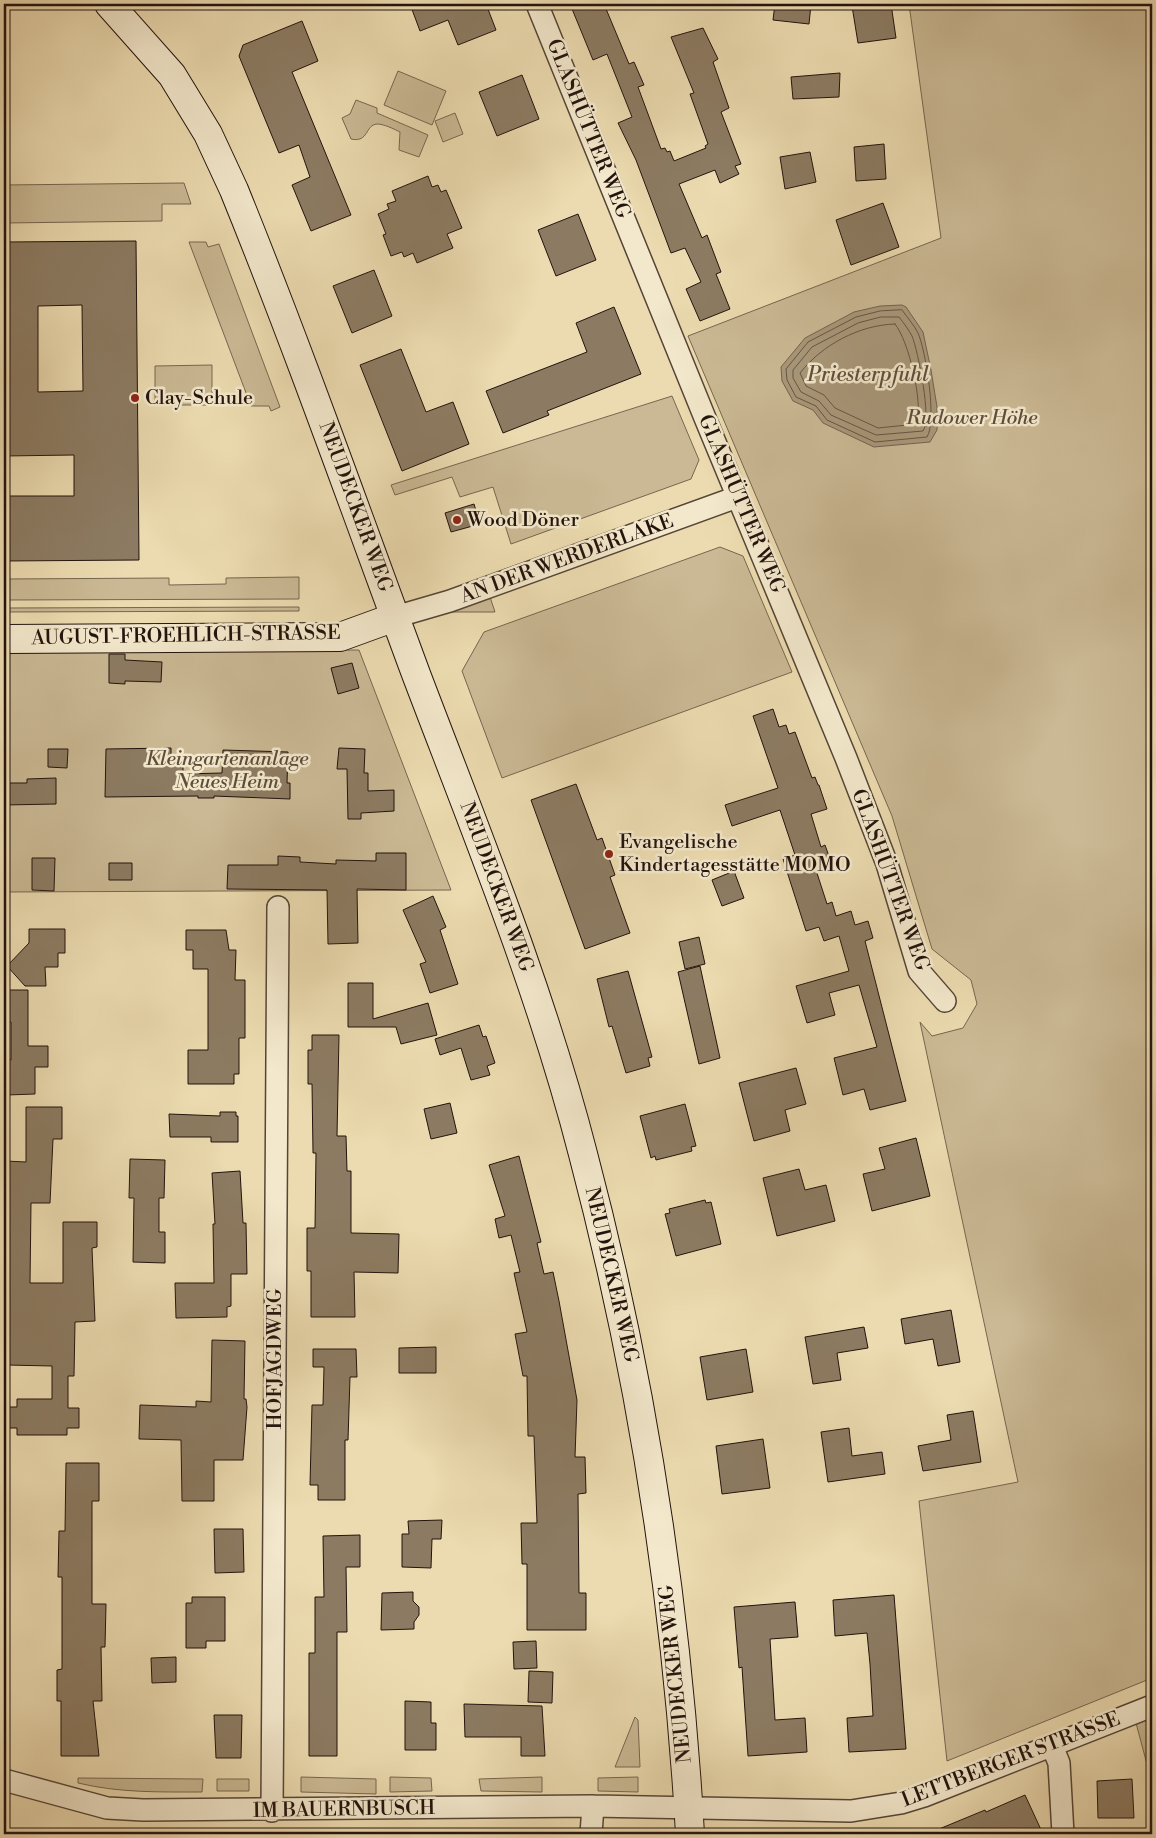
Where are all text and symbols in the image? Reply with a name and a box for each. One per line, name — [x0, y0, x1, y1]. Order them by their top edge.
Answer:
street label: GLASHÜTTER WEG — [541, 35, 636, 223]
water label: Priesterpfuhl — [806, 362, 929, 388]
place label: Clay-Schule — [145, 386, 253, 411]
marker: Clay-Schule — [129, 392, 141, 404]
park label: Rudower Höhe — [905, 406, 1038, 431]
street label: GLASHÜTTER WEG — [692, 411, 791, 597]
street label: NEUDECKER WEG — [313, 419, 397, 596]
place label: Wood Döner — [466, 508, 580, 533]
street label: AN DER WERDERLAKE — [456, 509, 677, 610]
marker: Wood Döner — [451, 514, 463, 526]
street label: AUGUST-FROEHLICH-STRASSE — [30, 621, 341, 651]
park label: Kleingartenanlage Neues Heim — [145, 747, 309, 795]
street label: GLASHÜTTER WEG — [846, 785, 935, 974]
street label: NEUDECKER WEG — [454, 799, 538, 976]
place label: Evangelische Kindertagesstätte MOMO — [619, 830, 851, 878]
marker: Evangelische Kindertagesstätte MOMO — [603, 848, 615, 860]
street label: NEUDECKER WEG — [579, 1185, 643, 1365]
street label: HOFJAGDWEG — [263, 1288, 288, 1429]
street label: NEUDECKER WEG — [654, 1583, 698, 1764]
street label: LETTBERGER STRASSE — [898, 1707, 1124, 1813]
street label: IM BAUERNBUSCH — [253, 1796, 435, 1824]

